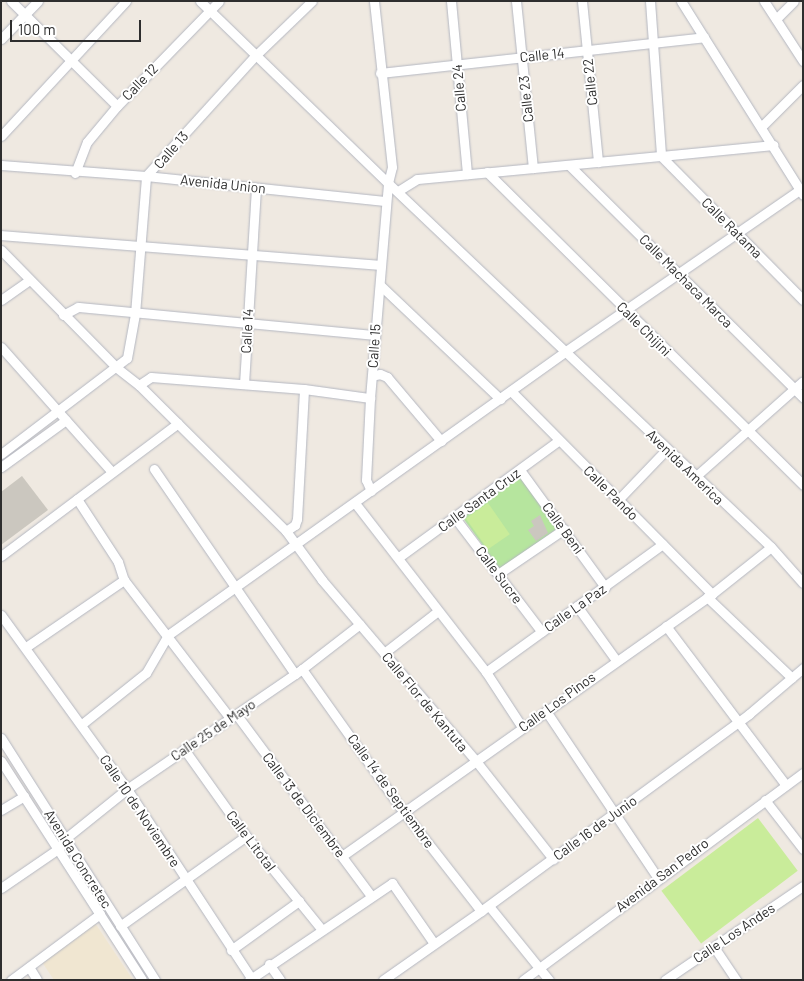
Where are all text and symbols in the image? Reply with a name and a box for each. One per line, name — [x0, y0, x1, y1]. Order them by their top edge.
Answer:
scale bar — [12, 10, 144, 42]
text: 100 m — [18, 20, 56, 38]
street label: Calle 14 — [519, 44, 565, 66]
street label: Calle 22 — [579, 58, 601, 106]
street label: Calle 12 — [118, 60, 162, 104]
street label: Calle 24 — [449, 64, 469, 112]
street label: Calle 23 — [515, 75, 537, 123]
street label: Calle 13 — [150, 128, 192, 172]
street label: Avenida Union — [179, 171, 267, 197]
street label: Calle Ratama — [698, 194, 766, 262]
street label: Calle Machaca Marca — [636, 231, 736, 331]
street label: Calle Chijini — [613, 298, 675, 360]
street label: Calle 14 — [237, 308, 257, 354]
street label: Calle 15 — [364, 323, 384, 369]
street label: Avenida America — [643, 426, 727, 508]
street label: Calle Pando — [580, 462, 642, 524]
street label: Calle Santa Cruz — [435, 465, 523, 535]
street label: Calle Beni — [539, 499, 587, 557]
street label: Calle Sucre — [472, 543, 526, 607]
street label: Calle La Paz — [541, 581, 609, 635]
street label: Calle Flor de Kantuta — [378, 649, 472, 755]
street label: Calle Los Pinos — [515, 668, 599, 736]
street label: Calle 25 de Mayo — [167, 695, 259, 765]
street label: Calle 14 de Septiembre — [344, 731, 438, 851]
street label: Calle 13 de Diciembre — [259, 749, 349, 861]
street label: Calle 10 de Noviembre — [96, 752, 184, 870]
street label: Calle 16 de Junio — [550, 792, 640, 864]
street label: Avenida Concretec — [41, 806, 115, 912]
street label: Calle Litotal — [223, 807, 279, 875]
street label: Avenida San Pedro — [612, 835, 712, 915]
street label: Calle Los Andes — [690, 899, 778, 967]

